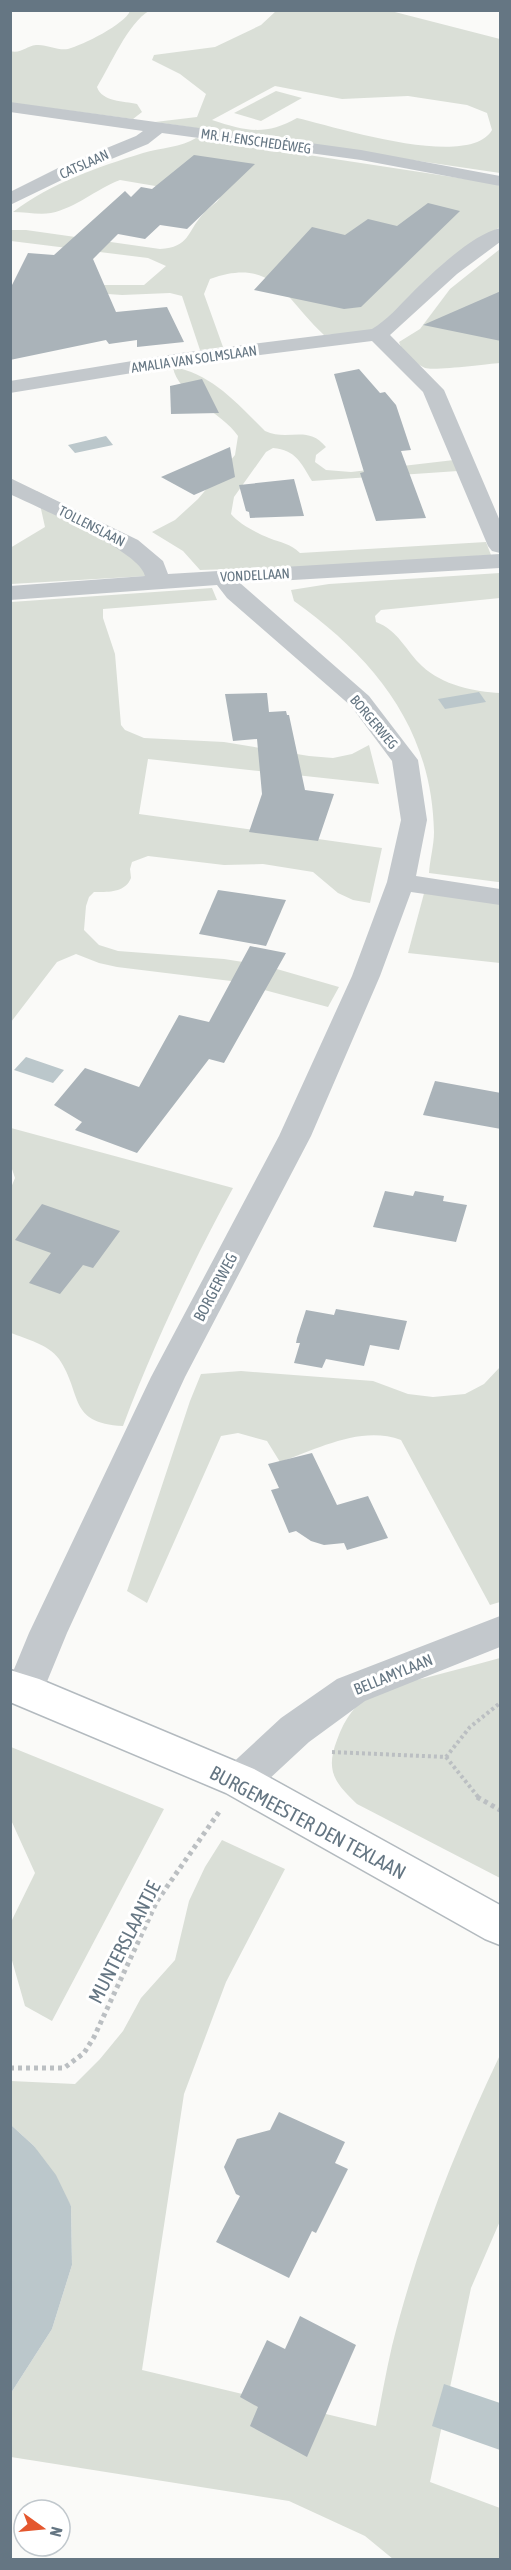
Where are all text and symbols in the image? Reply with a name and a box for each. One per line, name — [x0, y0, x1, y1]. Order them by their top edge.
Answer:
street label: MR. H. ENSCHEDÉWEG — [200, 125, 312, 157]
street label: CATSLAAN — [57, 146, 111, 182]
street label: AMALIA VAN SOLMSLAAN — [130, 342, 258, 376]
street label: TOLLENSLAAN — [56, 502, 128, 550]
street label: VONDELLAAN — [220, 565, 290, 585]
street label: BORGERWEG — [347, 692, 401, 752]
street label: BORGERWEG — [189, 1250, 241, 1324]
street label: BELLAMYLAAN — [351, 1650, 435, 1698]
street label: BURGEMEESTER DEN TEXLAAN — [206, 1760, 410, 1884]
street label: MUNTERSLAANTJE — [83, 1877, 165, 2007]
north arrow — [12, 2498, 72, 2558]
text: N — [47, 2525, 66, 2539]

